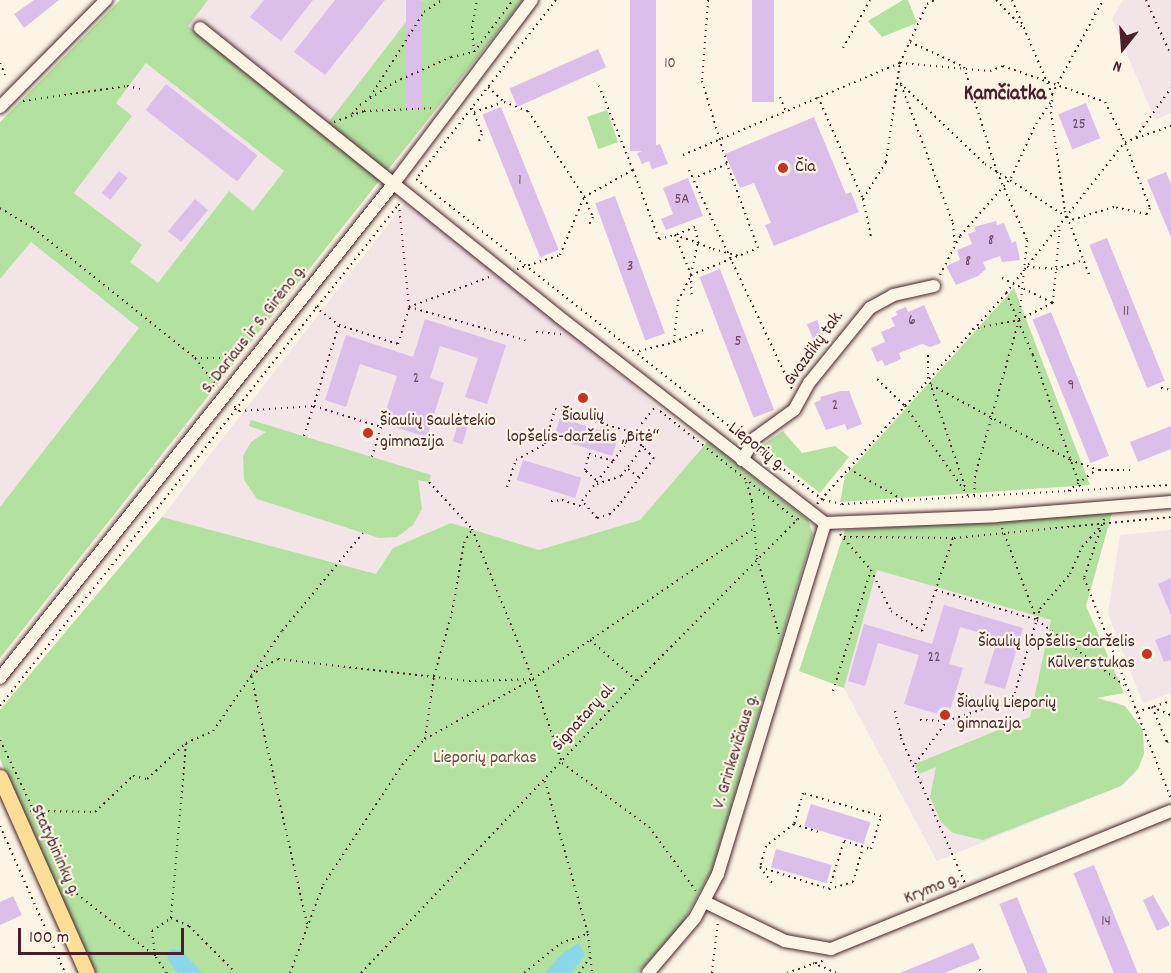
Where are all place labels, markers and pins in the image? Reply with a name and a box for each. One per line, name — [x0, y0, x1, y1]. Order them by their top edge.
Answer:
place label: Čia — [795, 157, 816, 179]
marker: Čia — [776, 161, 790, 175]
marker: Šiaulių lopšelis-darželis „Bitė“ — [576, 391, 590, 405]
place label: Šiaulių lopšelis-darželis „Bitė“ — [507, 407, 659, 450]
place label: Šiaulių Saulėtekio gimnazija — [380, 412, 496, 454]
marker: Šiaulių Saulėtekio gimnazija — [361, 426, 375, 440]
place label: Šiaulių lopšelis-darželis Kūlverstukas — [978, 633, 1135, 676]
marker: Šiaulių lopšelis-darželis Kūlverstukas — [1140, 647, 1154, 661]
place label: Šiaulių Lieporių gimnazija — [957, 694, 1056, 736]
marker: Šiaulių Lieporių gimnazija — [938, 708, 952, 722]

